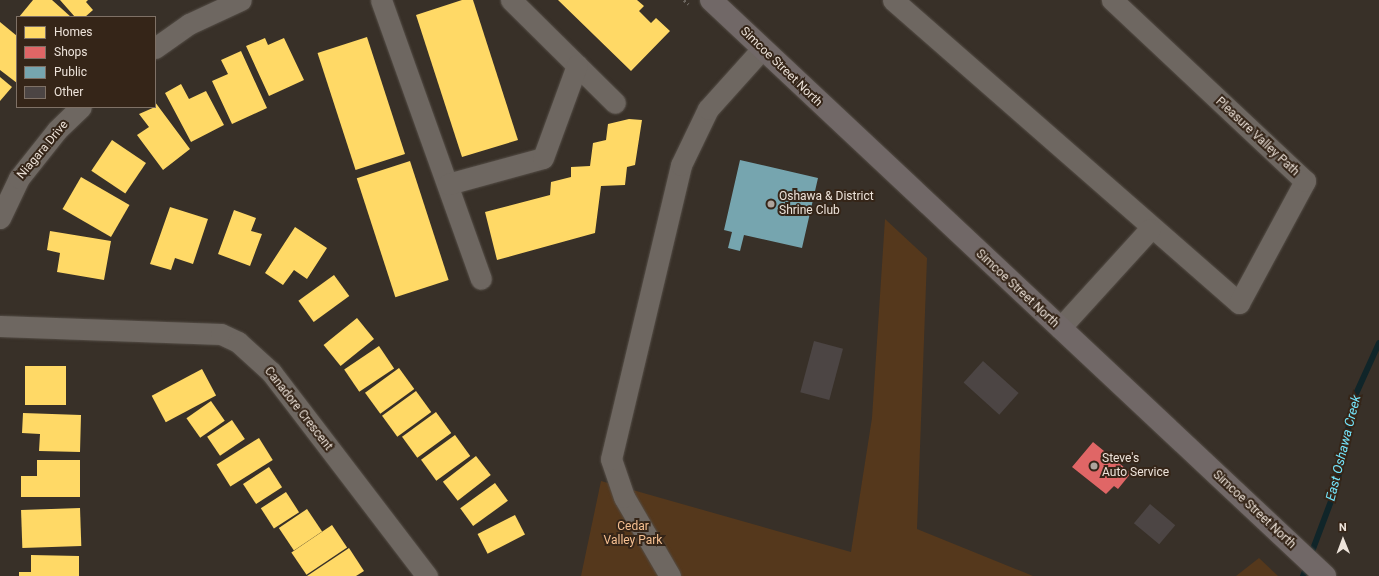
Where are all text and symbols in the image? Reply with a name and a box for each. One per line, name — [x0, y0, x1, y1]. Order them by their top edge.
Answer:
legend — [16, 16, 156, 108]
street label: Simcoe Street North — [737, 24, 825, 110]
text: Homes — [54, 25, 92, 39]
text: Shops — [54, 45, 88, 59]
text: Public — [54, 65, 87, 79]
text: Other — [54, 85, 83, 99]
street label: Pleasure Valley Path — [1212, 95, 1302, 179]
street label: Niagara Drive — [14, 118, 72, 182]
place label: Oshawa & District Shrine Club — [779, 190, 874, 218]
marker: Oshawa & District Shrine Club — [766, 199, 776, 209]
street label: Simcoe Street North — [973, 247, 1061, 331]
street label: Canadore Crescent — [261, 364, 335, 454]
water label: East Oshawa Creek — [1323, 393, 1365, 503]
place label: Steve's Auto Service — [1102, 452, 1169, 480]
marker: Steve's Auto Service — [1089, 461, 1099, 471]
street label: Simcoe Street North — [1210, 468, 1298, 552]
park label: Cedar Valley Park — [604, 520, 662, 548]
north arrow — [1323, 520, 1363, 560]
text: N — [1339, 521, 1347, 534]

